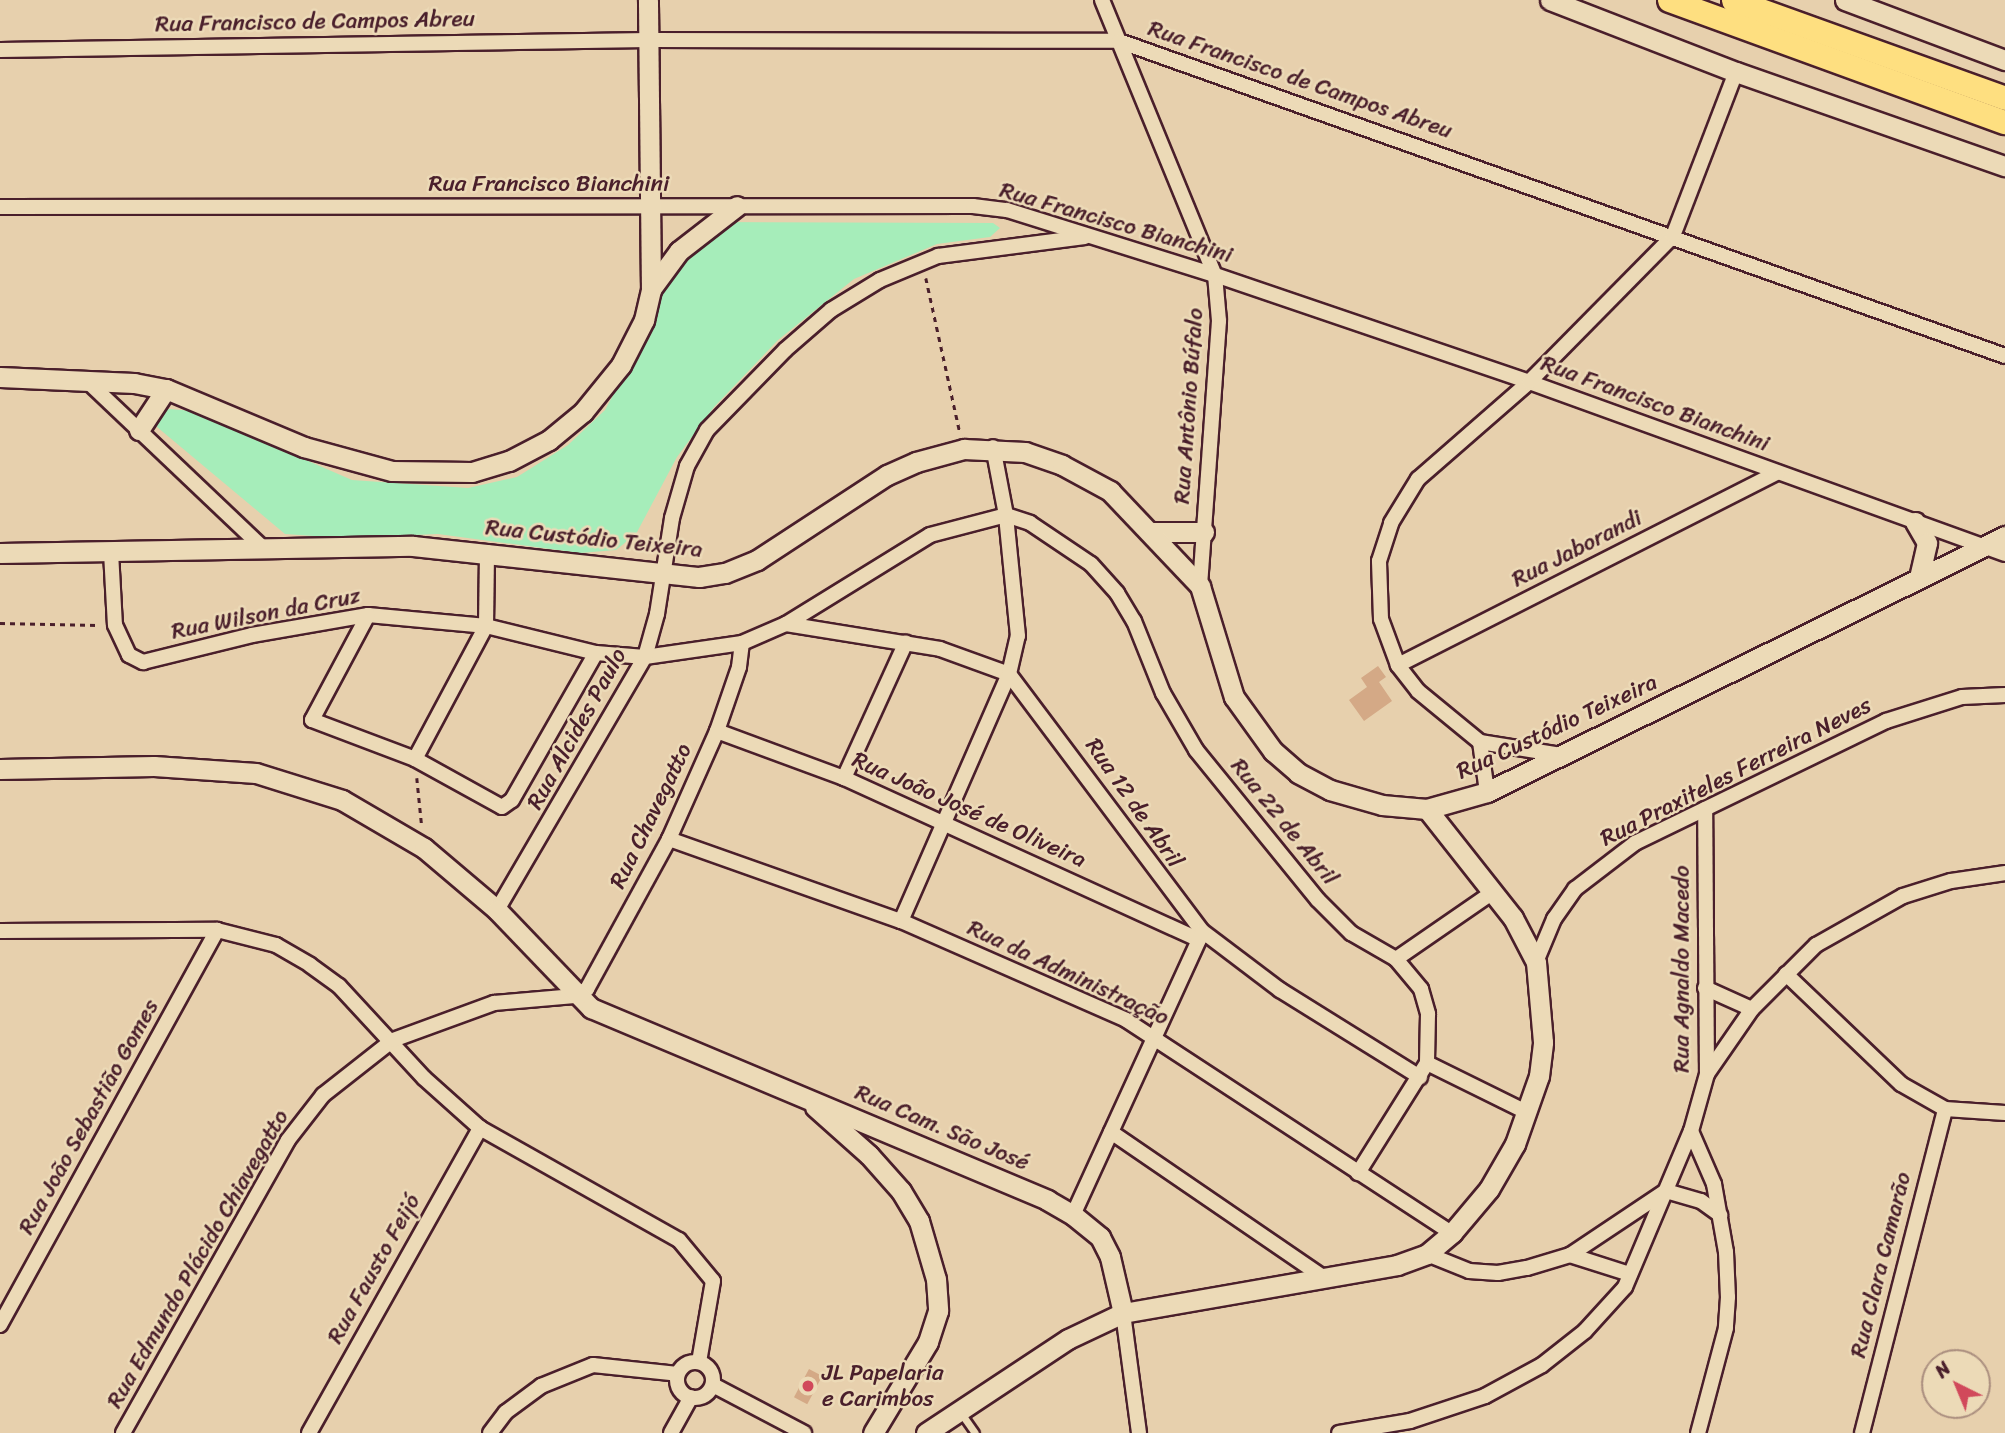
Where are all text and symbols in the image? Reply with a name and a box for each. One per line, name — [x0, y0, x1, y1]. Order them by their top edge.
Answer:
street label: Rua Francisco de Campos Abreu — [154, 5, 476, 39]
street label: Rua Francisco de Campos Abreu — [1144, 15, 1456, 145]
street label: Rua Francisco Bianchini — [429, 170, 669, 198]
street label: Rua Francisco Bianchini — [997, 177, 1235, 269]
street label: Rua Antônio Búfalo — [1168, 307, 1210, 505]
street label: Rua Francisco Bianchini — [1537, 350, 1773, 458]
street label: Rua Jaborandi — [1507, 504, 1647, 594]
street label: Rua Custódio Teixeira — [484, 514, 704, 564]
street label: Rua Wilson da Cruz — [169, 582, 363, 646]
street label: Rua Alcides Paulo — [521, 644, 633, 814]
street label: Rua Custódio Teixeira — [1453, 668, 1661, 786]
street label: Rua Praxiteles Ferreira Neves — [1595, 691, 1877, 853]
street label: Rua 12 de Abril — [1079, 732, 1189, 874]
street label: Rua Chavegatto — [604, 739, 698, 893]
street label: Rua João José de Oliveira — [847, 746, 1091, 874]
street label: Rua 22 de Abril — [1224, 753, 1344, 891]
street label: Rua Agnaldo Macedo — [1668, 865, 1696, 1073]
street label: Rua da Administração — [963, 914, 1173, 1032]
street label: Rua João Sebastião Gomes — [12, 993, 166, 1241]
street label: Rua Cam. São José — [850, 1078, 1034, 1178]
street label: Rua Edmundo Plácido Chiavegatto — [101, 1105, 295, 1413]
street label: Rua Clara Camarão — [1845, 1169, 1917, 1361]
street label: Rua Fausto Feijó — [321, 1189, 427, 1349]
north arrow — [1921, 1349, 1991, 1419]
text: N — [1927, 1353, 1959, 1386]
place label: JL Papelaria e Carimbos — [822, 1359, 944, 1413]
marker: JL Papelaria e Carimbos — [800, 1378, 816, 1394]

